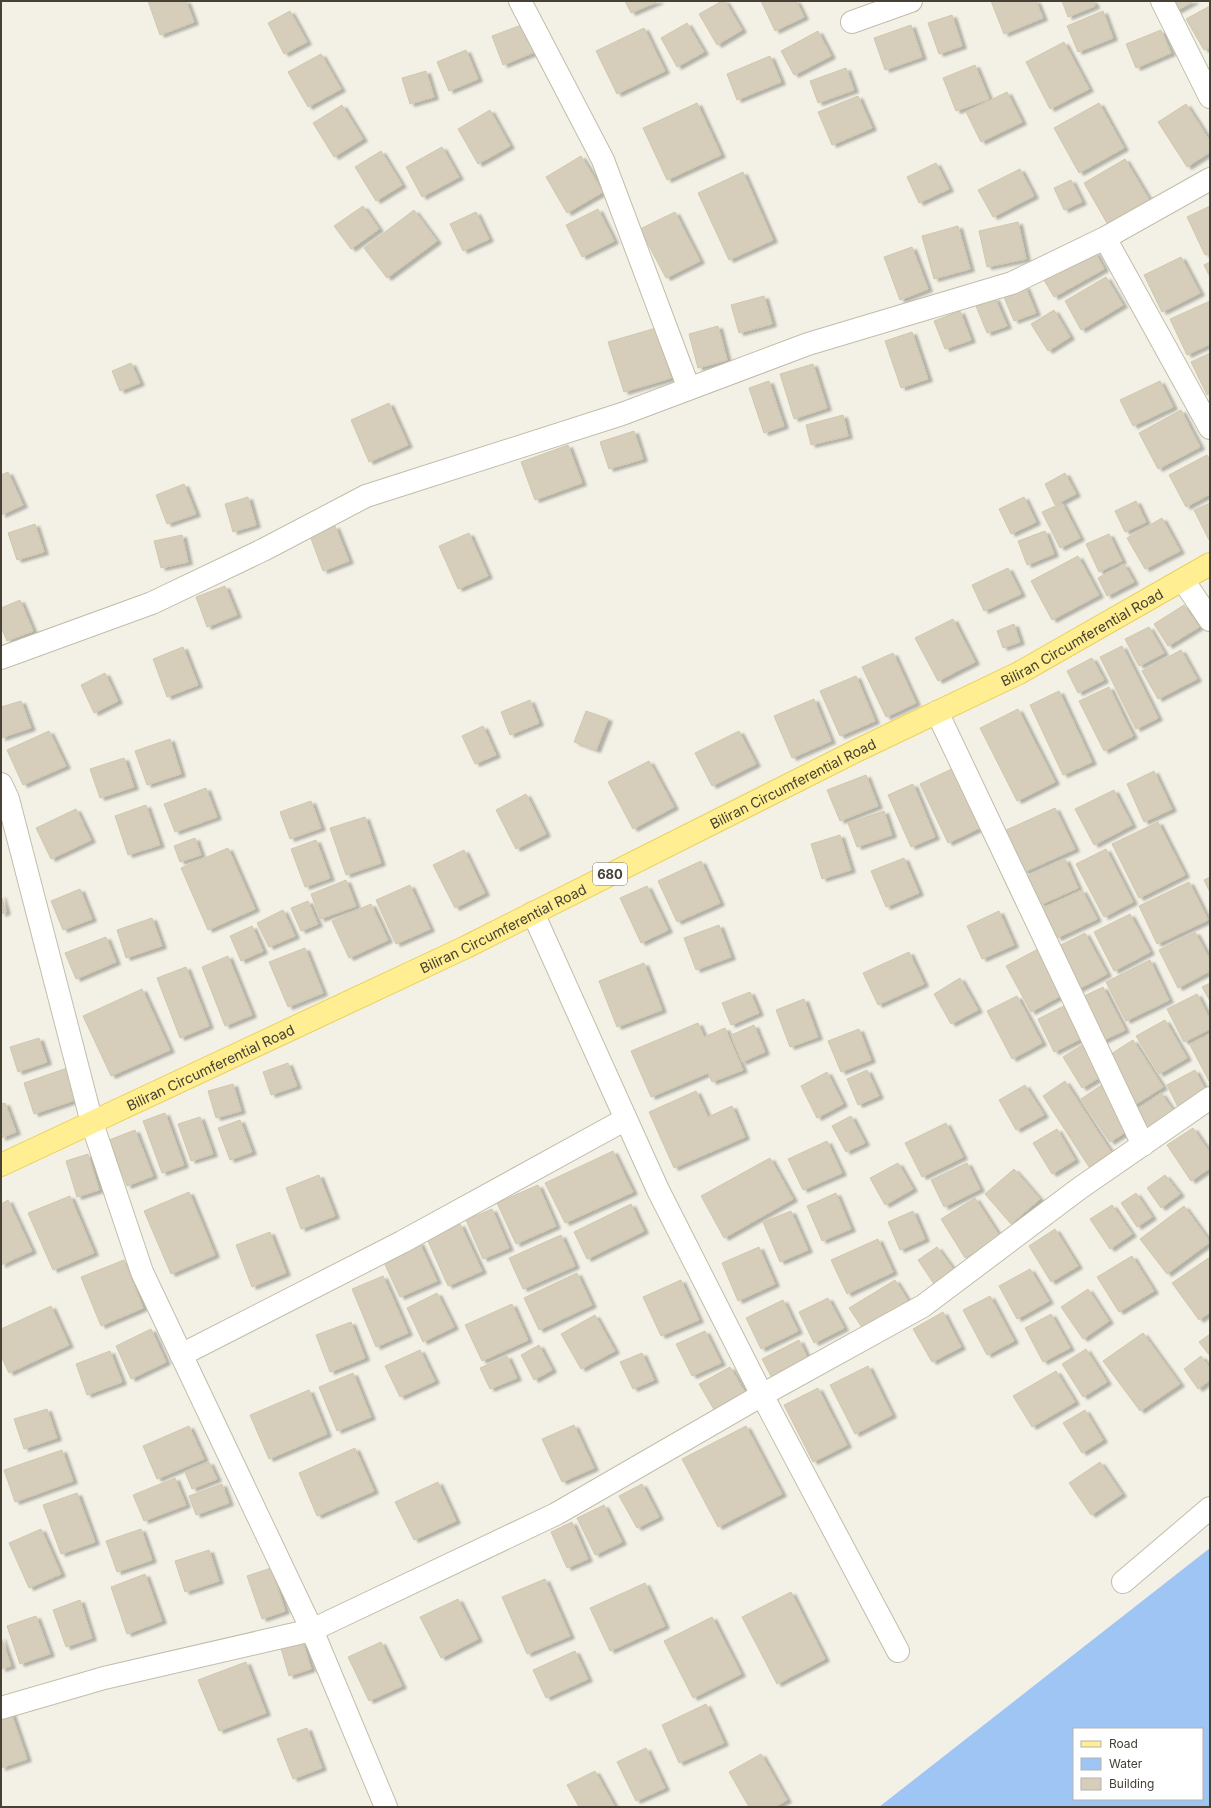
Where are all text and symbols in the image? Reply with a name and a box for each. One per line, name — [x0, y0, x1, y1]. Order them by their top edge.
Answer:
street label: Biliran Circumferential Road — [998, 584, 1166, 689]
street label: Biliran Circumferential Road — [707, 734, 878, 832]
road number: 680 — [593, 863, 627, 885]
street label: Biliran Circumferential Road — [417, 880, 589, 976]
street label: Biliran Circumferential Road — [124, 1020, 297, 1114]
legend — [1073, 1728, 1203, 1800]
text: Road — [1109, 1736, 1138, 1751]
text: Water — [1109, 1756, 1143, 1771]
text: Building — [1109, 1776, 1154, 1791]

